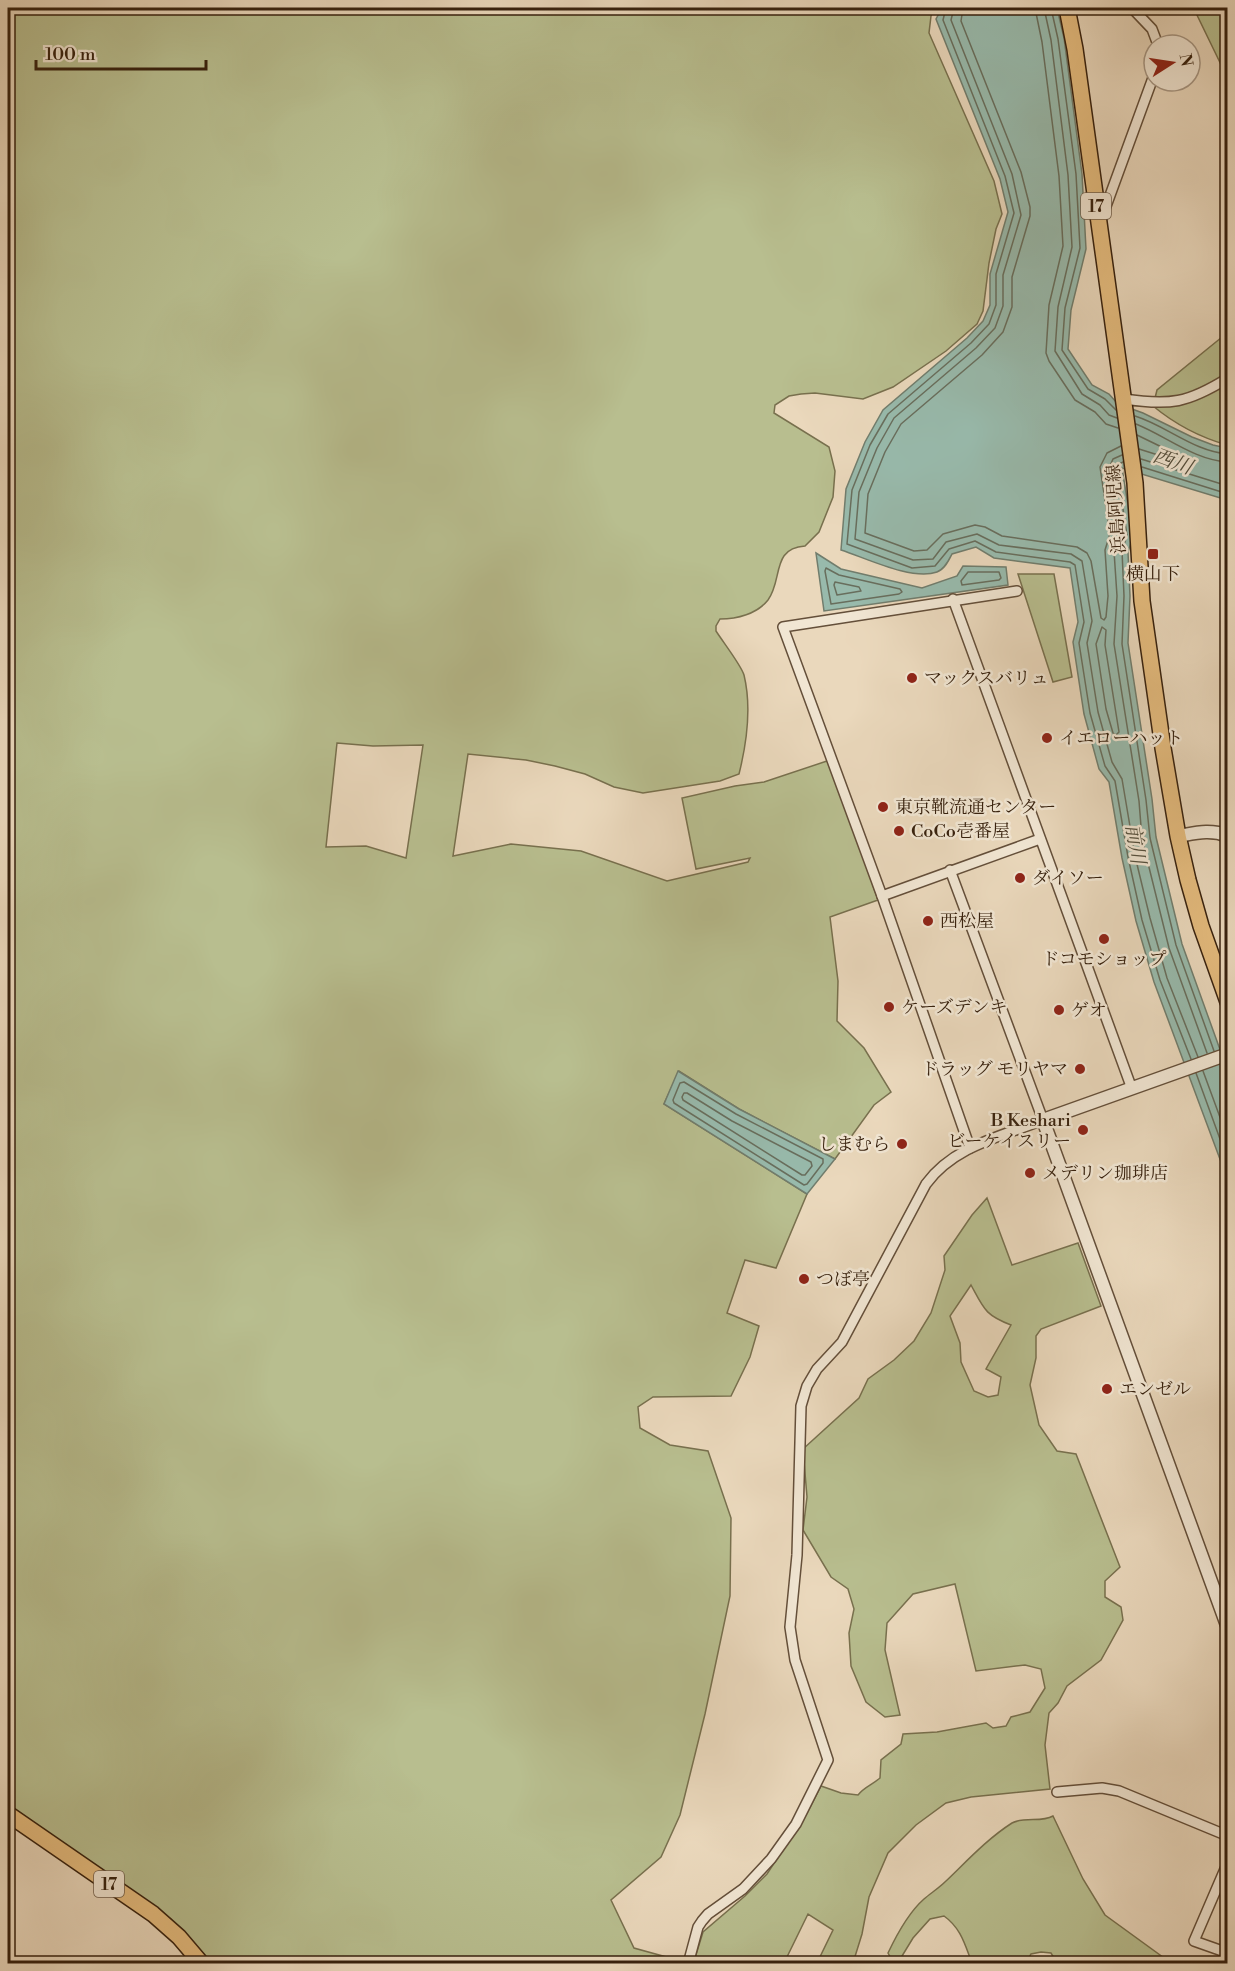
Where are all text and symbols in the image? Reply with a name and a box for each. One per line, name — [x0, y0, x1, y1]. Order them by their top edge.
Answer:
scale bar — [36, 33, 206, 71]
north arrow — [1142, 33, 1202, 93]
text: 100 m — [45, 43, 96, 66]
text: N — [1175, 52, 1197, 69]
road number: 17 — [1081, 193, 1111, 219]
water label: 西川 — [1149, 444, 1197, 482]
street label: 浜島阿児線 — [1102, 463, 1131, 555]
marker: 横山下 — [1146, 547, 1160, 561]
place label: 横山下 — [1126, 563, 1180, 586]
place label: マックスバリュ — [924, 667, 1049, 690]
marker: マックスバリュ — [905, 671, 919, 685]
place label: イエローハット — [1059, 727, 1183, 750]
marker: イエローハット — [1040, 731, 1054, 745]
place label: 東京靴流通センター — [895, 796, 1056, 819]
marker: 東京靴流通センター — [876, 800, 890, 814]
place label: CoCo壱番屋 — [911, 820, 1010, 843]
water label: 前川 — [1119, 823, 1150, 868]
marker: CoCo壱番屋 — [892, 824, 906, 838]
place label: ダイソー — [1032, 867, 1104, 890]
marker: ダイソー — [1013, 871, 1027, 885]
place label: 西松屋 — [940, 910, 994, 933]
marker: 西松屋 — [921, 914, 935, 928]
marker: ドコモショップ — [1097, 932, 1111, 946]
place label: ドコモショップ — [1042, 948, 1166, 971]
place label: ケーズデンキ — [901, 996, 1007, 1019]
place label: ゲオ — [1071, 999, 1107, 1022]
marker: ケーズデンキ — [882, 1000, 896, 1014]
marker: ゲオ — [1052, 1003, 1066, 1017]
place label: ドラッグ モリヤマ — [921, 1058, 1068, 1081]
marker: ドラッグ モリヤマ — [1073, 1062, 1087, 1076]
place label: B Keshari ビーケイスリー — [947, 1109, 1071, 1153]
marker: B Keshari ビーケイスリー — [1076, 1123, 1090, 1137]
place label: しまむら — [818, 1133, 890, 1156]
marker: しまむら — [895, 1137, 909, 1151]
place label: メデリン珈琲店 — [1042, 1162, 1168, 1185]
marker: メデリン珈琲店 — [1023, 1166, 1037, 1180]
place label: つぼ亭 — [816, 1268, 870, 1291]
marker: つぼ亭 — [797, 1272, 811, 1286]
place label: エンゼル — [1119, 1378, 1191, 1401]
marker: エンゼル — [1100, 1382, 1114, 1396]
road number: 17 — [94, 1871, 124, 1897]

